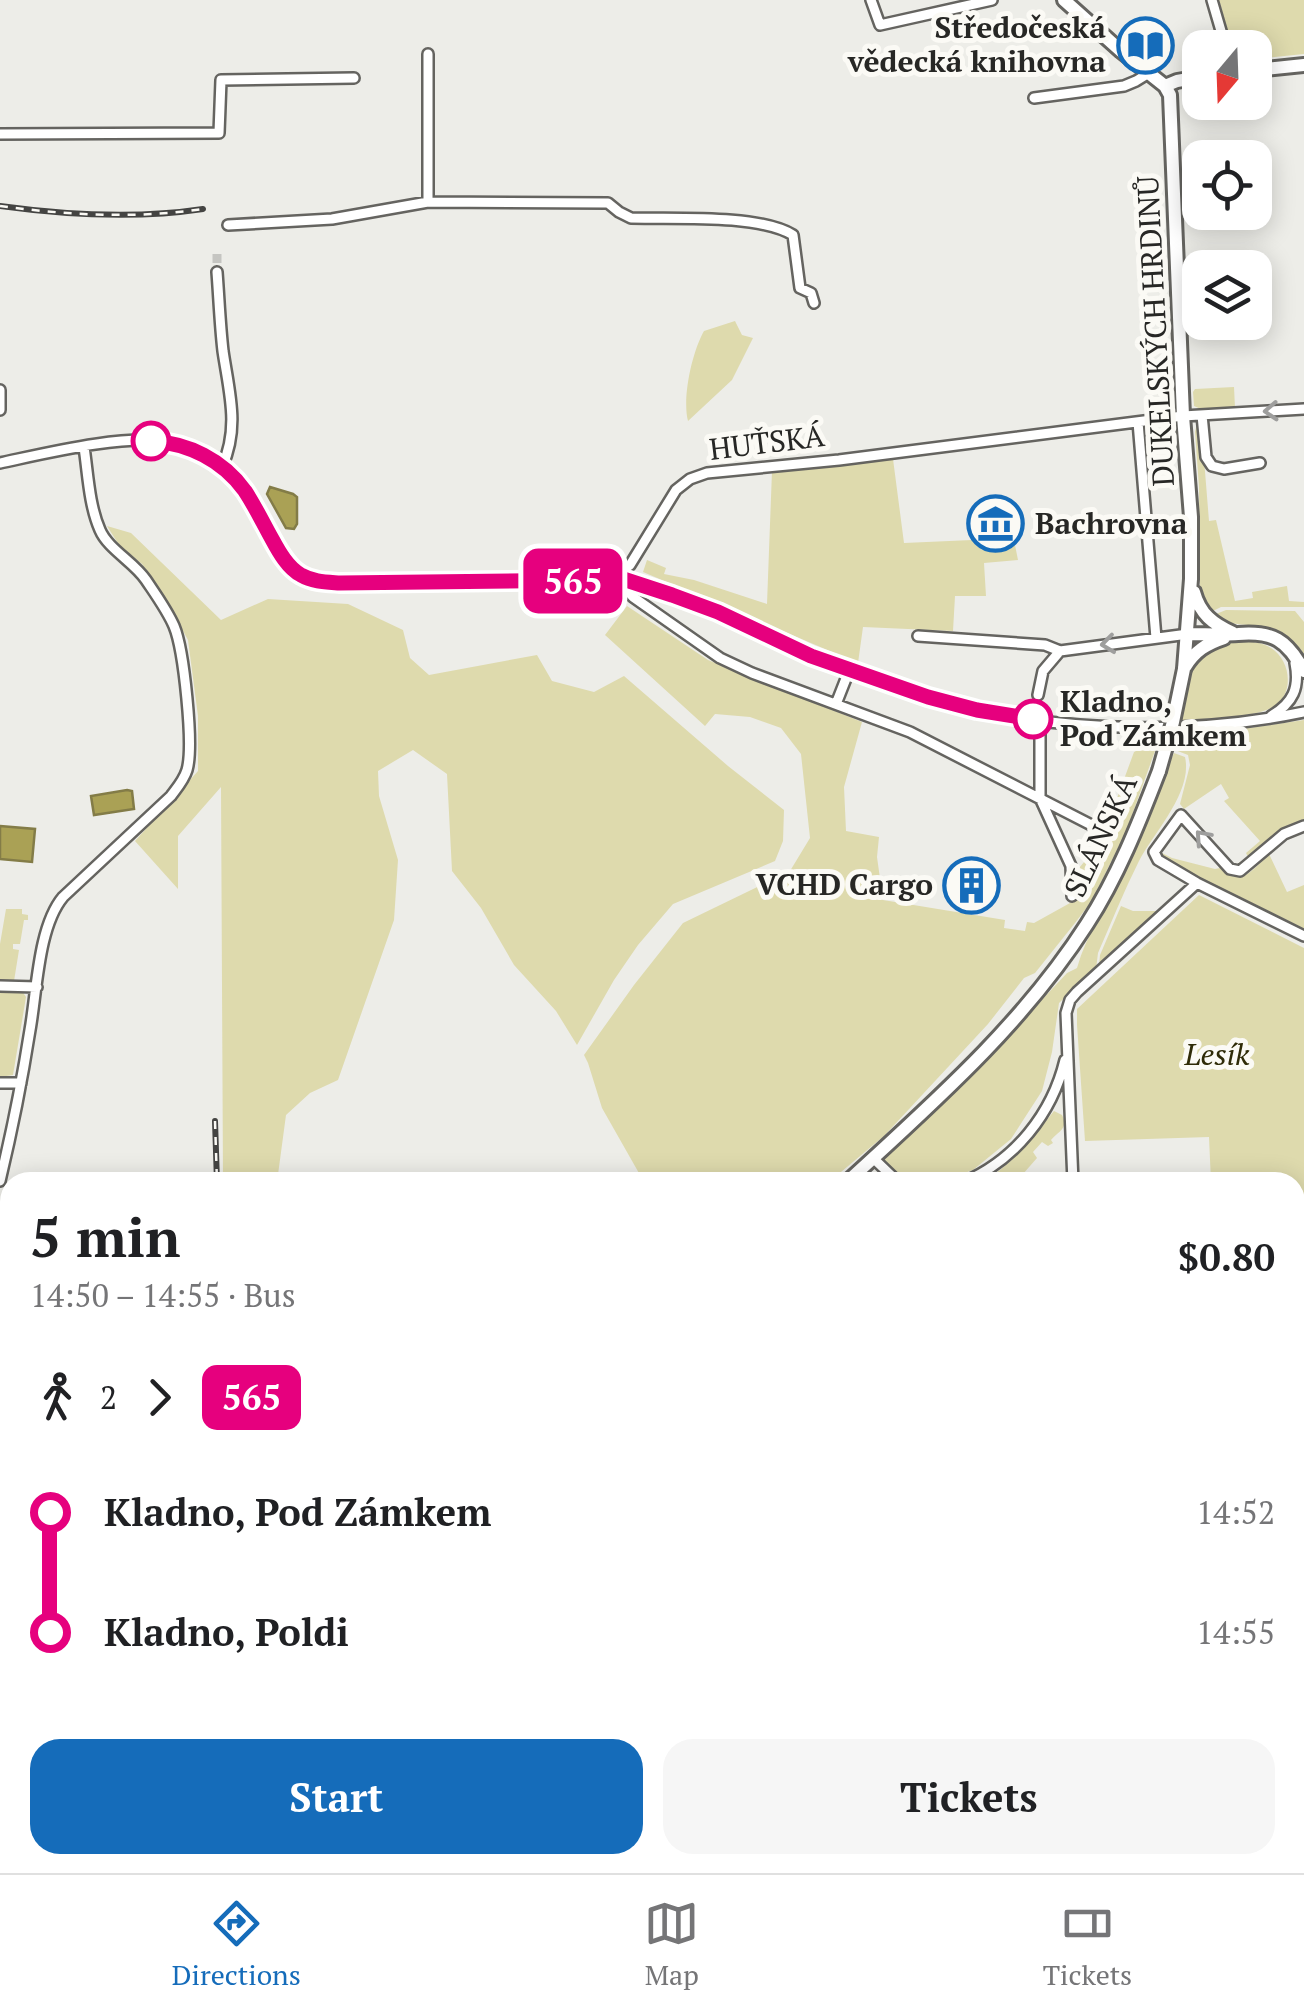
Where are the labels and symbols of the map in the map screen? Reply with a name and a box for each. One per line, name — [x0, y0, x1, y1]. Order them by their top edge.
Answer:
place label: Středočeská vědecká knihovna — [847, 7, 1106, 81]
library icon: Středočeská vědecká knihovna — [1115, 15, 1175, 75]
north arrow — [1182, 30, 1272, 120]
street label: DUKELSKÝCH HRDINŮ — [1127, 175, 1183, 487]
one-way arrow — [1263, 400, 1279, 421]
street label: HUŤSKÁ — [707, 415, 827, 469]
unlabelled marker — [132, 422, 170, 460]
museum icon: Bachrovna — [966, 494, 1026, 554]
place label: Bachrovna — [1035, 503, 1188, 543]
line badge: 565 — [516, 548, 630, 614]
one-way arrow — [1100, 633, 1117, 654]
place label: Kladno, Pod Zámkem — [1060, 681, 1247, 755]
marker: Kladno, Pod Zámkem — [1014, 700, 1052, 738]
street label: SLÁNSKÁ — [1054, 768, 1146, 903]
one-way arrow — [1195, 830, 1213, 849]
building icon: VCHD Cargo — [942, 855, 1002, 915]
place label: VCHD Cargo — [756, 864, 933, 904]
park label: Lesík — [1183, 1034, 1250, 1074]

